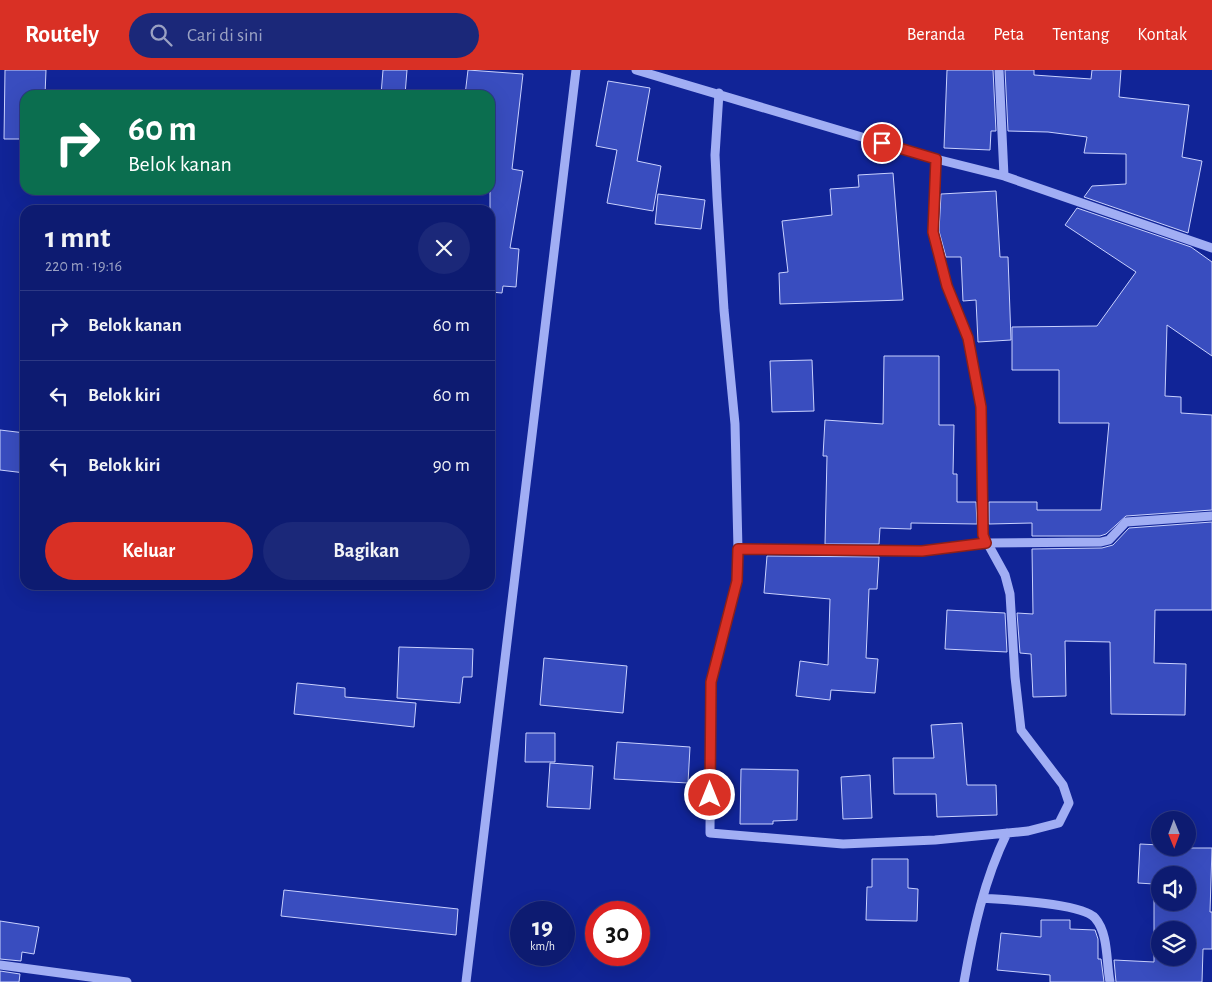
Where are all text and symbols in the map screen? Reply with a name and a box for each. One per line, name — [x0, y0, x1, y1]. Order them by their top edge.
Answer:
search box — [129, 13, 479, 58]
icon: search — [147, 21, 175, 49]
text: Routely — [25, 23, 99, 47]
text: Cari di sini — [187, 26, 263, 45]
text: Beranda — [907, 26, 965, 44]
text: Peta — [993, 26, 1024, 44]
text: Tentang — [1052, 26, 1109, 44]
text: Kontak — [1137, 26, 1187, 44]
icon: right — [45, 110, 110, 175]
text: 60 m — [128, 112, 197, 147]
pin — [861, 122, 903, 164]
icon: arrive — [868, 129, 896, 157]
text: Belok kanan — [128, 153, 232, 175]
button: close — [418, 222, 470, 274]
text: 1 mnt — [45, 223, 110, 253]
text: 220 m · 19:16 — [45, 258, 122, 274]
icon: right — [45, 312, 73, 340]
text: Belok kanan — [88, 316, 182, 335]
text: 60 m — [433, 316, 470, 335]
icon: left — [45, 382, 73, 410]
text: Belok kiri — [88, 386, 160, 405]
text: 60 m — [433, 386, 470, 405]
icon: left — [45, 452, 73, 480]
text: Belok kiri — [88, 456, 160, 475]
text: 90 m — [433, 456, 470, 475]
button: Keluar — [45, 522, 253, 580]
button: Bagikan — [263, 522, 470, 580]
position arrow — [683, 768, 735, 820]
north arrow — [1151, 811, 1196, 856]
map controls — [1151, 811, 1196, 966]
button: sound — [1151, 866, 1196, 911]
speed limit sign: 30 — [585, 901, 650, 966]
text: 19 — [532, 915, 553, 940]
button: layers — [1151, 921, 1196, 966]
text: km/h — [530, 940, 555, 952]

